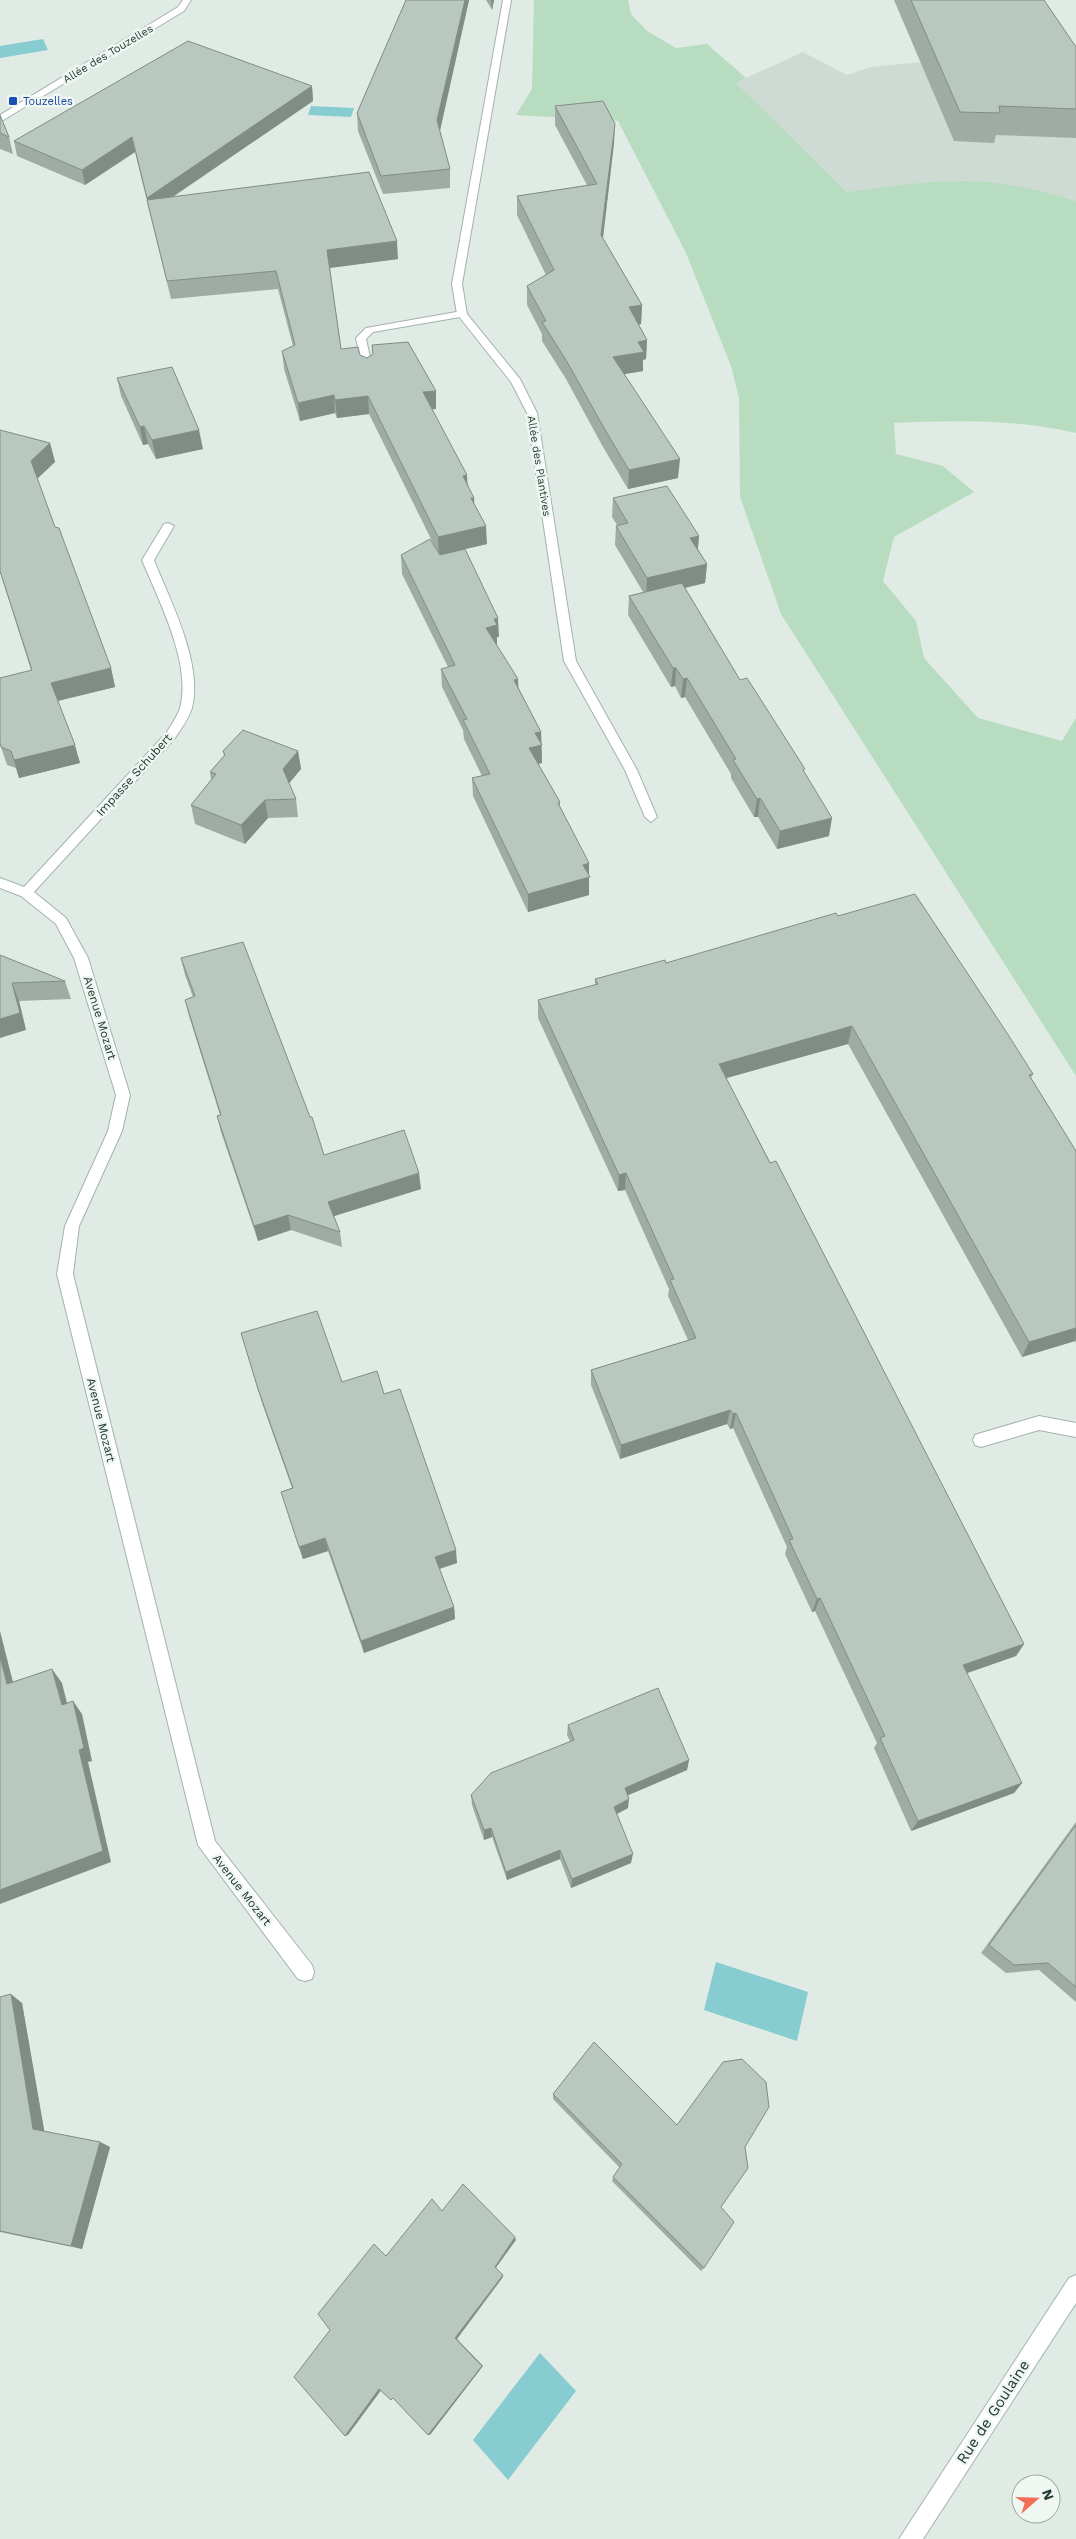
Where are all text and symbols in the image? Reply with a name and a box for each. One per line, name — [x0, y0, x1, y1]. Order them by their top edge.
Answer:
street label: Allée des Touzelles — [61, 22, 156, 86]
marker: Touzelles — [7, 95, 19, 107]
place label: Touzelles — [23, 95, 73, 108]
street label: Allée des Plantives — [525, 415, 553, 517]
street label: Impasse Schubert — [93, 731, 175, 819]
street label: Avenue Mozart — [81, 975, 119, 1061]
street label: Avenue Mozart — [84, 1376, 118, 1464]
street label: Avenue Mozart — [210, 1852, 274, 1928]
street label: Rue de Goulaine — [953, 2357, 1033, 2467]
north arrow — [1011, 2474, 1061, 2524]
text: N — [1039, 2487, 1058, 2502]

